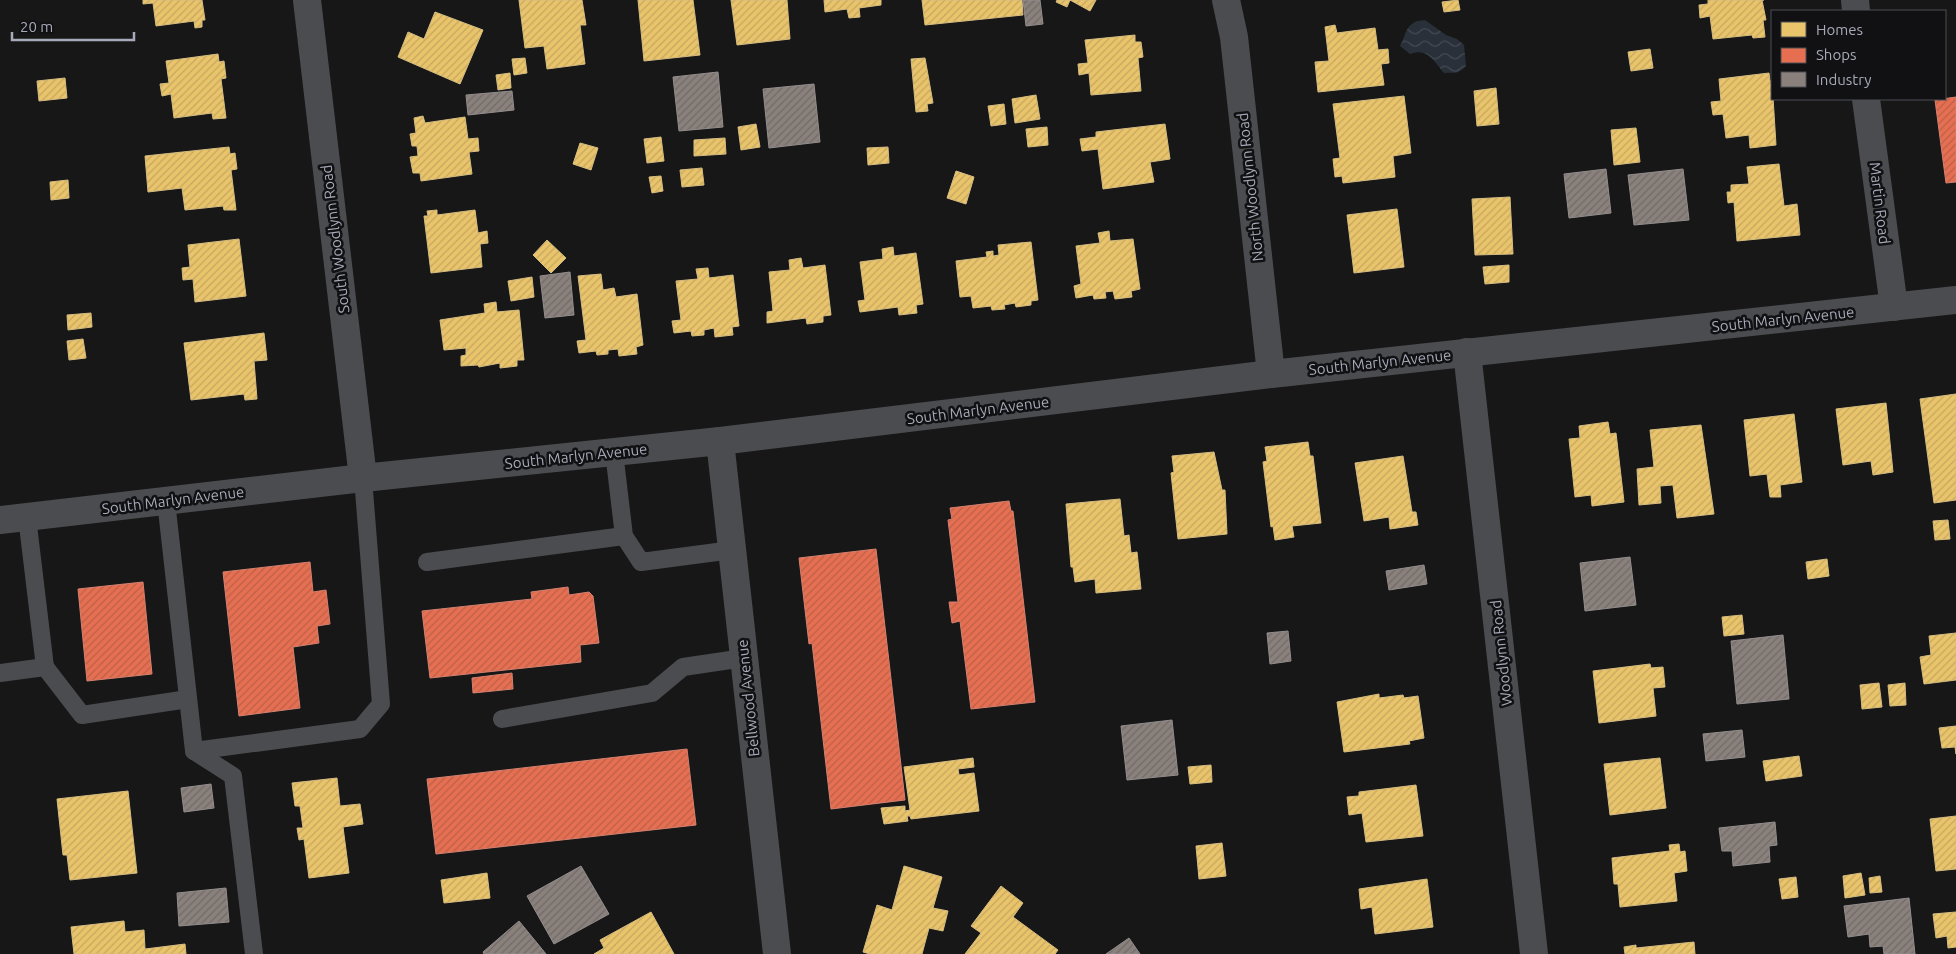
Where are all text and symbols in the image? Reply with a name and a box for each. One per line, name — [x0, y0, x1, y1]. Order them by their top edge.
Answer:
scale bar — [12, 10, 135, 42]
legend — [1771, 10, 1946, 100]
text: 20 m — [20, 18, 53, 35]
text: Homes — [1816, 21, 1863, 38]
text: Shops — [1816, 46, 1857, 63]
text: Industry — [1816, 71, 1871, 88]
street label: North Woodlynn Road — [1234, 112, 1266, 262]
street label: Martin Road — [1867, 161, 1893, 245]
street label: South Woodlynn Road — [317, 164, 353, 314]
street label: South Marlyn Avenue — [1711, 303, 1855, 335]
street label: South Marlyn Avenue — [1308, 346, 1452, 378]
street label: South Marlyn Avenue — [906, 393, 1050, 427]
street label: South Marlyn Avenue — [504, 440, 648, 472]
street label: South Marlyn Avenue — [101, 483, 245, 517]
street label: Woodlynn Road — [1487, 599, 1515, 707]
street label: Bellwood Avenue — [733, 639, 763, 757]

